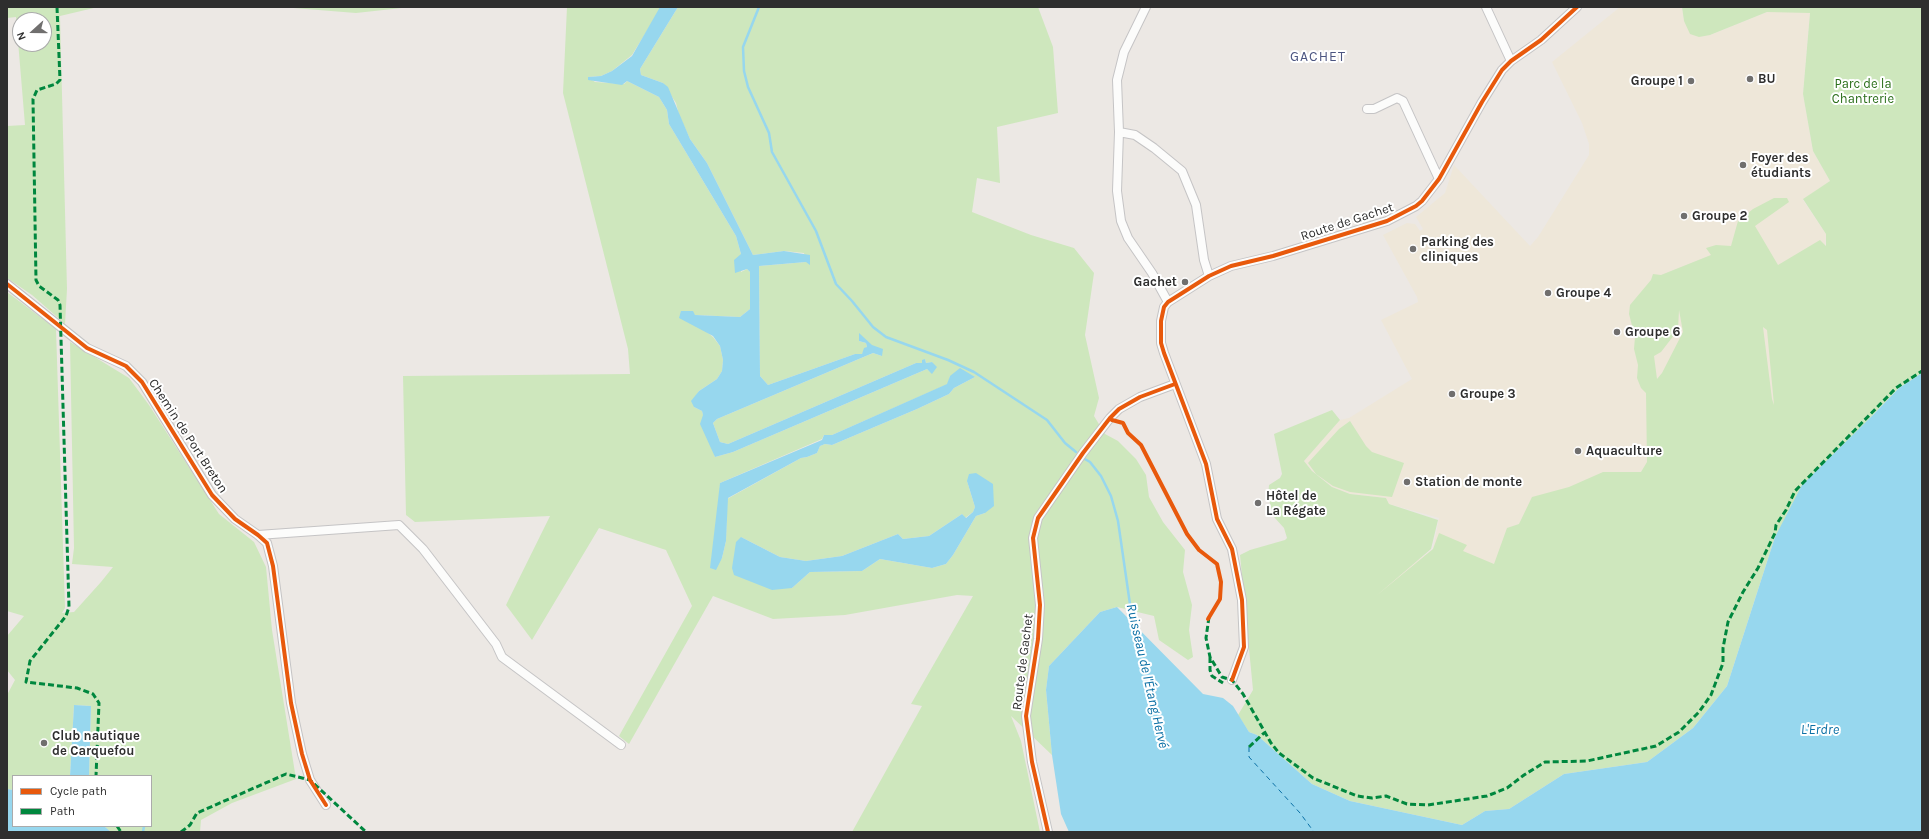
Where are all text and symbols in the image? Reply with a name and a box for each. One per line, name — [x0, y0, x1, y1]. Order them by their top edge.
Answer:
north arrow — [12, 12, 52, 52]
text: N — [14, 30, 29, 42]
district label: GACHET — [1290, 49, 1346, 65]
place label: BU — [1758, 71, 1775, 87]
place label: Groupe 1 — [1631, 73, 1683, 89]
marker: BU — [1745, 74, 1755, 84]
marker: Groupe 1 — [1686, 76, 1696, 86]
park label: Parc de la Chantrerie — [1832, 76, 1894, 107]
place label: Foyer des étudiants — [1751, 150, 1811, 181]
marker: Foyer des étudiants — [1738, 160, 1748, 170]
street label: Route de Gachet — [1299, 200, 1395, 244]
place label: Groupe 2 — [1692, 208, 1747, 224]
marker: Groupe 2 — [1679, 211, 1689, 221]
place label: Parking des cliniques — [1421, 234, 1494, 265]
marker: Parking des cliniques — [1408, 244, 1418, 254]
place label: Gachet — [1134, 274, 1177, 290]
marker: Gachet — [1180, 277, 1190, 287]
place label: Groupe 4 — [1556, 285, 1611, 301]
marker: Groupe 4 — [1543, 288, 1553, 298]
place label: Groupe 6 — [1625, 324, 1680, 340]
marker: Groupe 6 — [1612, 327, 1622, 337]
street label: Chemin de Port Breton — [145, 376, 231, 496]
place label: Groupe 3 — [1460, 386, 1516, 402]
marker: Groupe 3 — [1447, 389, 1457, 399]
place label: Aquaculture — [1586, 443, 1662, 459]
marker: Aquaculture — [1573, 446, 1583, 456]
place label: Station de monte — [1415, 474, 1522, 490]
marker: Station de monte — [1402, 477, 1412, 487]
place label: Hôtel de La Régate — [1266, 488, 1326, 519]
marker: Hôtel de La Régate — [1253, 498, 1263, 508]
water label: Ruisseau de l'Étang Hervé — [1122, 602, 1172, 750]
street label: Route de Gachet — [1009, 613, 1037, 711]
water label: L'Erdre — [1801, 722, 1839, 738]
place label: Club nautique de Carquefou — [52, 728, 140, 759]
marker: Club nautique de Carquefou — [39, 738, 49, 748]
legend — [12, 775, 152, 827]
text: Cycle path — [50, 784, 107, 798]
text: Path — [50, 804, 75, 818]

